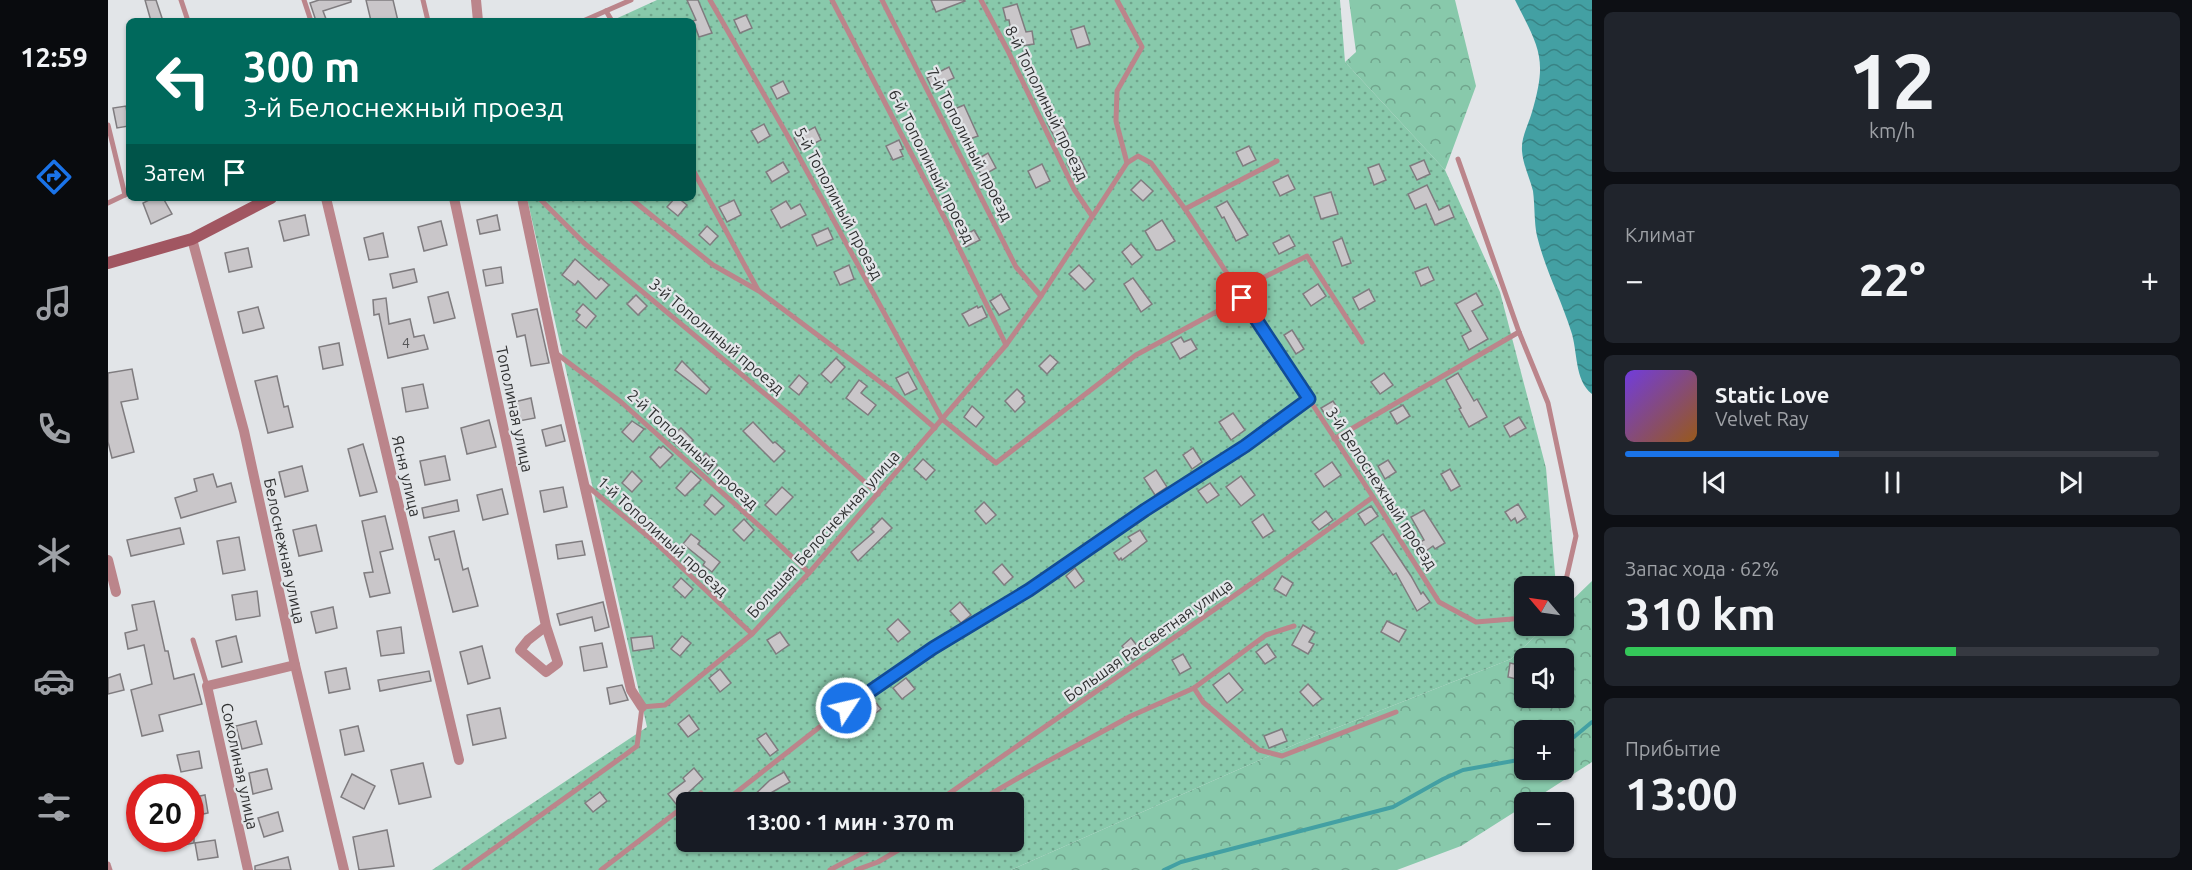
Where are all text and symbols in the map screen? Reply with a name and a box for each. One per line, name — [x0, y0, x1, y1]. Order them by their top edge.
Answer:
street label: 8-й Тополиный проезд — [1002, 23, 1092, 183]
text: 12 — [1848, 36, 1936, 124]
text: 12:59 — [20, 42, 88, 72]
icon: left — [144, 42, 222, 120]
text: 300 m — [243, 43, 360, 90]
street label: 7-й Тополиный проезд — [923, 64, 1017, 224]
street label: 6-й Тополиный проезд — [885, 86, 979, 246]
text: 3-й Белоснежный проезд — [243, 92, 563, 122]
text: km/h — [1869, 119, 1915, 142]
street label: 5-й Тополиный проезд — [791, 124, 887, 282]
icon: directions — [33, 156, 75, 198]
icon: arrive — [218, 156, 251, 189]
text: Затем — [144, 160, 206, 185]
text: Климат — [1625, 223, 1695, 246]
text: 22° — [1859, 254, 1925, 305]
text: − — [1625, 261, 1644, 298]
text: + — [2140, 261, 2159, 298]
pin — [1216, 272, 1267, 323]
street label: 3-й Тополиный проезд — [646, 275, 788, 397]
icon: arrive — [1225, 281, 1258, 314]
icon: music — [33, 282, 75, 324]
house number: 4 — [402, 335, 410, 351]
street label: Тополиная улица — [493, 344, 537, 474]
text: Static Love — [1715, 382, 1830, 407]
street label: 2-й Тополиный проезд — [624, 385, 762, 513]
street label: 3-й Белоснежный проезд — [1323, 403, 1441, 573]
text: Velvet Ray — [1715, 407, 1809, 430]
icon: phone — [33, 408, 75, 450]
street label: Ясня улица — [389, 434, 425, 518]
street label: Большая Белоснежная улица — [743, 447, 903, 621]
icon: previous — [1698, 466, 1731, 499]
icon: pause — [1876, 466, 1909, 499]
icon: next — [2054, 466, 2087, 499]
street label: 1-й Тополиный проезд — [594, 472, 732, 600]
street label: Белоснежная улица — [261, 476, 309, 626]
icon: climate — [33, 534, 75, 576]
text: Запас хода · 62% — [1625, 557, 1779, 580]
street label: Большая Рассветная улица — [1060, 575, 1236, 705]
north arrow — [1514, 576, 1574, 636]
map controls — [1514, 576, 1574, 852]
text: 310 km — [1625, 588, 1776, 639]
button: sound — [1514, 648, 1574, 708]
icon: car — [33, 660, 75, 702]
position arrow — [814, 676, 878, 740]
street label: Соколиная улица — [218, 701, 262, 831]
button: + — [1514, 720, 1574, 780]
text: Прибытие — [1625, 737, 1721, 760]
text: 13:00 — [1625, 768, 1738, 819]
speed limit sign: 20 — [126, 774, 204, 852]
icon: filters — [33, 786, 75, 828]
button: − — [1514, 792, 1574, 852]
text: 13:00 · 1 мин · 370 m — [746, 809, 954, 834]

